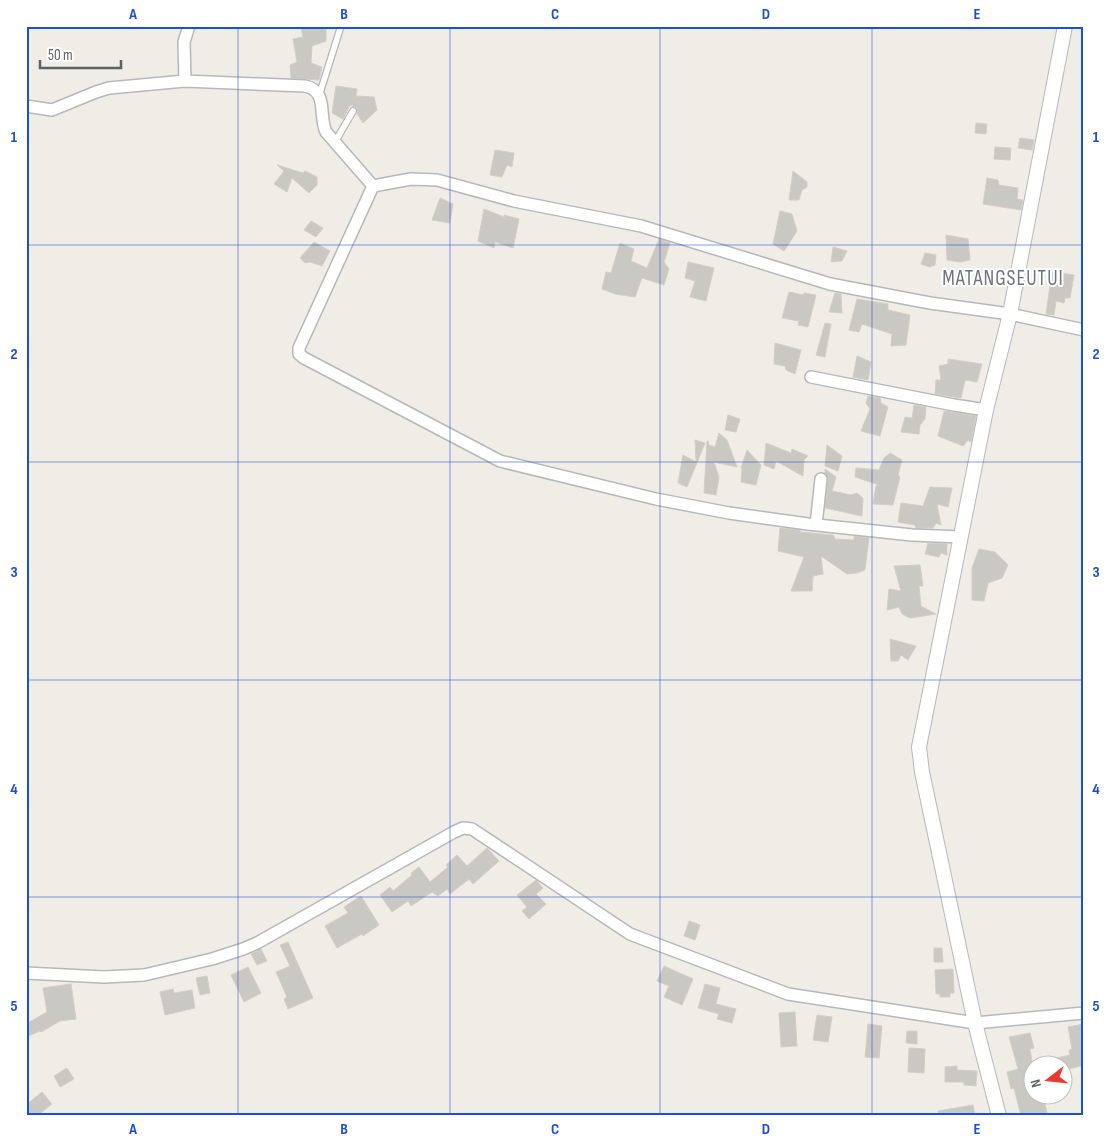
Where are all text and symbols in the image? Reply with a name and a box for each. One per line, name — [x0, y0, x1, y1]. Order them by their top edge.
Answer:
text: A — [128, 5, 137, 24]
text: B — [340, 5, 348, 24]
text: C — [551, 5, 559, 24]
text: D — [762, 5, 770, 24]
text: E — [974, 5, 981, 24]
scale bar — [40, 38, 121, 70]
text: 50 m — [48, 46, 73, 65]
text: 1 — [11, 128, 18, 147]
text: 1 — [1093, 128, 1100, 147]
district label: MATANGSEUTUI — [942, 266, 1064, 291]
text: 2 — [10, 345, 18, 364]
text: 2 — [1092, 345, 1100, 364]
text: 3 — [10, 563, 18, 582]
text: 3 — [1092, 563, 1100, 582]
text: 4 — [10, 780, 18, 799]
text: 4 — [1092, 780, 1100, 799]
text: 5 — [10, 997, 18, 1016]
text: 5 — [1092, 997, 1100, 1016]
north arrow — [1022, 1054, 1072, 1104]
text: N — [1027, 1078, 1045, 1089]
text: A — [128, 1120, 137, 1139]
text: B — [340, 1120, 348, 1139]
text: C — [551, 1120, 559, 1139]
text: D — [762, 1120, 770, 1139]
text: E — [974, 1120, 981, 1139]

